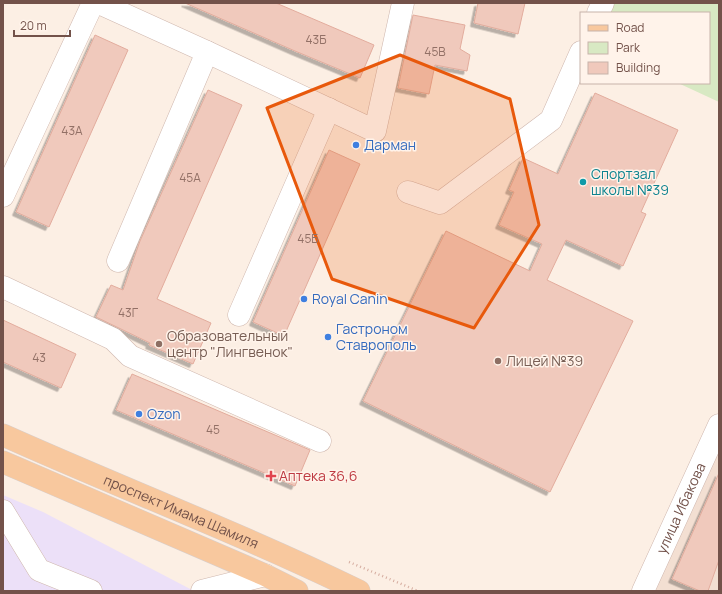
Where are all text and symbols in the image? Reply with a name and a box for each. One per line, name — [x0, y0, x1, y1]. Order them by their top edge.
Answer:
scale bar — [14, 12, 70, 38]
legend — [580, 12, 710, 84]
text: 20 m — [20, 17, 47, 34]
text: Road — [616, 19, 644, 36]
house number: 43Б — [306, 31, 326, 48]
text: Park — [616, 39, 641, 56]
house number: 45В — [424, 43, 446, 60]
text: Building — [616, 59, 660, 76]
house number: 43А — [61, 122, 83, 139]
place label: Дарман — [364, 135, 416, 154]
marker: Дарман — [351, 140, 361, 150]
place label: Спортзал школы №39 — [591, 164, 669, 199]
house number: 45А — [179, 169, 201, 186]
marker: Спортзал школы №39 — [578, 177, 588, 187]
house number: 45Б — [297, 230, 319, 247]
place label: Royal Canin — [312, 289, 387, 308]
marker: Royal Canin — [299, 294, 309, 304]
house number: 43Г — [118, 304, 139, 321]
place label: Гастроном Ставрополь — [336, 319, 416, 354]
place label: Образовательный центр "Лингвенок" — [167, 326, 293, 361]
marker: Гастроном Ставрополь — [323, 332, 333, 342]
marker: Образовательный центр "Лингвенок" — [154, 339, 164, 349]
house number: 43 — [32, 349, 46, 366]
place label: Лицей №39 — [506, 351, 583, 370]
marker: Лицей №39 — [493, 356, 503, 366]
place label: Ozon — [147, 404, 181, 423]
marker: Ozon — [134, 409, 144, 419]
house number: 45 — [206, 421, 220, 438]
street label: улица Ибакова — [651, 459, 710, 557]
place label: Аптека 36,6 — [279, 466, 357, 485]
street label: проспект Имама Шамиля — [101, 470, 262, 553]
marker: Аптека 36,6 — [266, 471, 276, 481]

